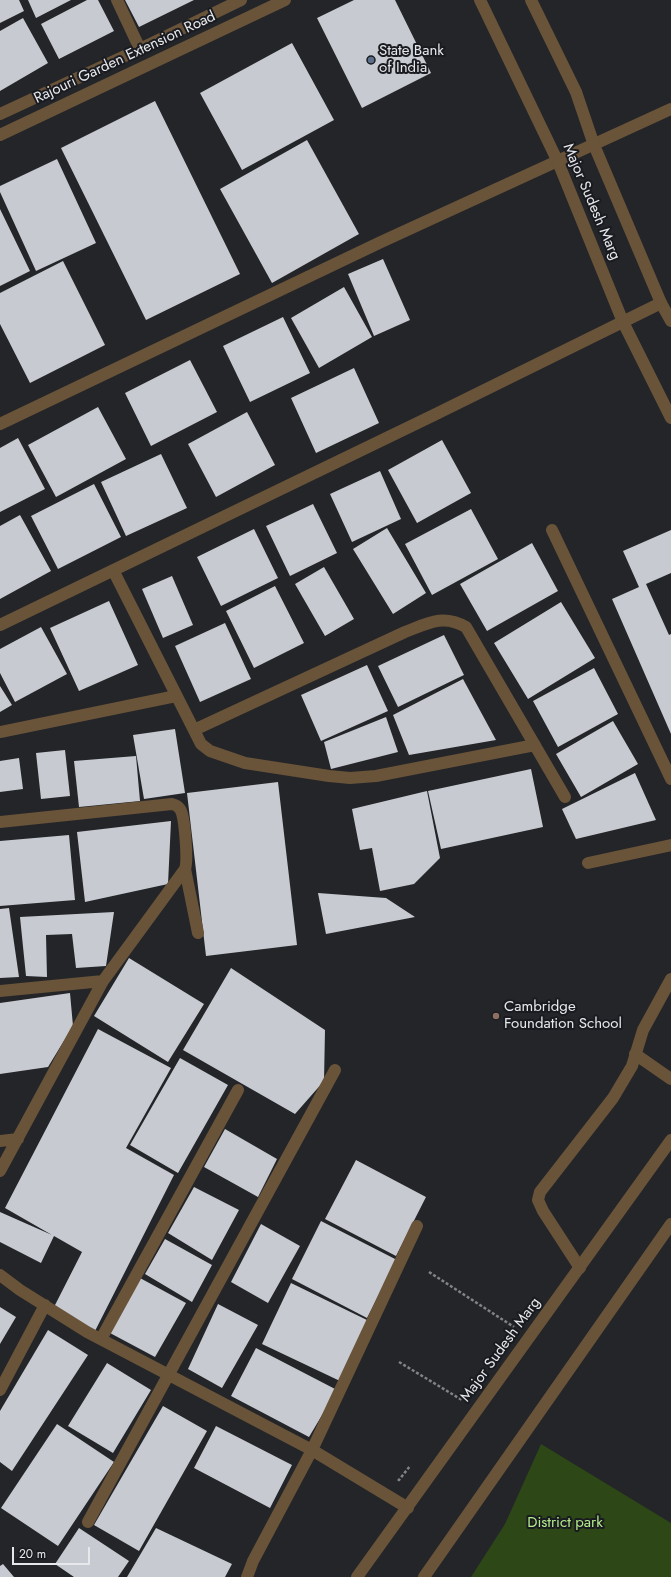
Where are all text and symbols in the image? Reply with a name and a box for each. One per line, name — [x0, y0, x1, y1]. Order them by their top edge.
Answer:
street label: Rajouri Garden Extension Road — [31, 8, 219, 108]
place label: State Bank of India — [379, 42, 444, 77]
marker: State Bank of India — [366, 55, 376, 65]
street label: Major Sudesh Marg — [558, 141, 624, 263]
place label: Cambridge Foundation School — [504, 998, 622, 1033]
marker: Cambridge Foundation School — [491, 1011, 501, 1021]
street label: Major Sudesh Marg — [457, 1294, 545, 1406]
park label: District park — [527, 1514, 603, 1532]
scale bar — [14, 1539, 92, 1565]
text: 20 m — [19, 1545, 46, 1563]

